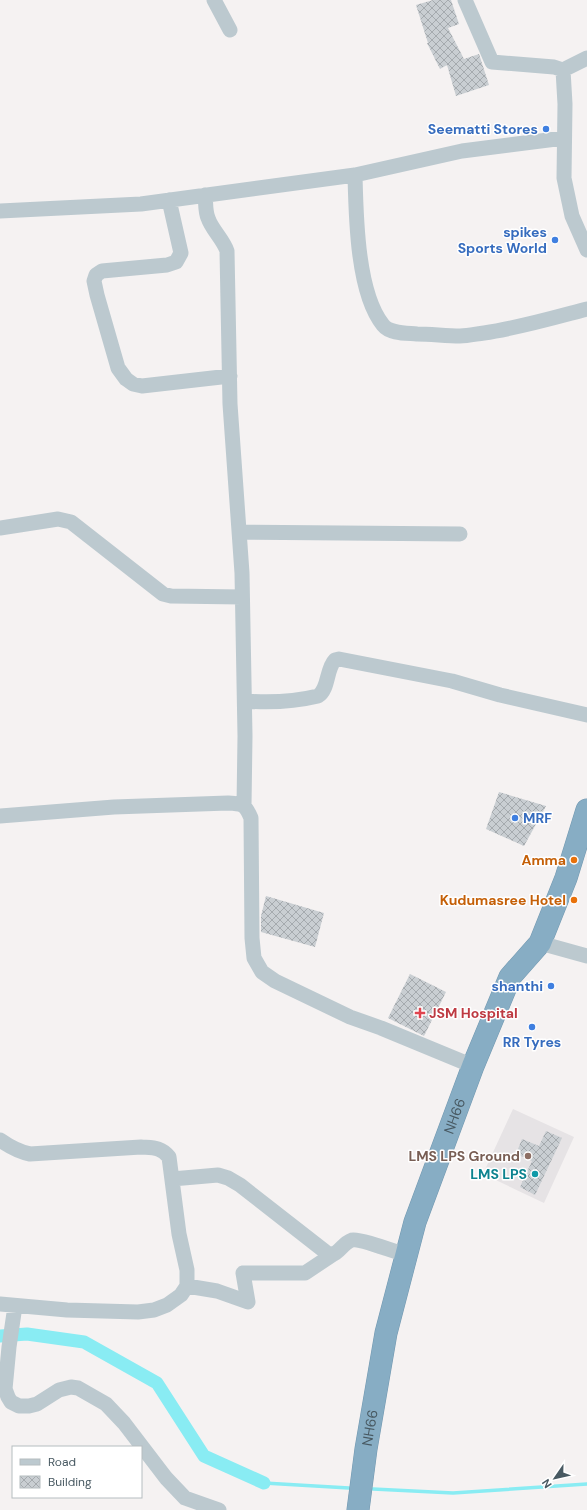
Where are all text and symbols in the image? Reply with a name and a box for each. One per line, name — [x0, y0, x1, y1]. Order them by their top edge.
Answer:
place label: Seematti Stores — [428, 120, 538, 138]
marker: Seematti Stores — [541, 124, 551, 134]
place label: spikes Sports World — [458, 223, 547, 257]
marker: spikes Sports World — [550, 235, 560, 245]
place label: MRF — [523, 809, 552, 827]
marker: MRF — [510, 813, 520, 823]
place label: Amma — [522, 851, 566, 869]
marker: Amma — [569, 855, 579, 865]
place label: Kudumasree Hotel — [440, 891, 566, 909]
marker: Kudumasree Hotel — [569, 895, 579, 905]
place label: shanthi — [492, 977, 543, 995]
marker: shanthi — [546, 981, 556, 991]
place label: JSM Hospital — [429, 1004, 518, 1022]
marker: JSM Hospital — [414, 1007, 426, 1019]
marker: RR Tyres — [527, 1022, 537, 1032]
place label: RR Tyres — [503, 1033, 561, 1051]
street label: NH66 — [440, 1096, 469, 1136]
place label: LMS LPS Ground — [408, 1147, 520, 1165]
marker: LMS LPS Ground — [523, 1151, 533, 1161]
place label: LMS LPS — [470, 1165, 527, 1183]
marker: LMS LPS — [530, 1169, 540, 1179]
street label: NH66 — [358, 1408, 382, 1448]
legend — [12, 1446, 142, 1498]
text: Road — [48, 1454, 76, 1470]
north arrow — [535, 1458, 575, 1498]
text: Building — [48, 1474, 92, 1490]
text: N — [539, 1476, 555, 1491]

